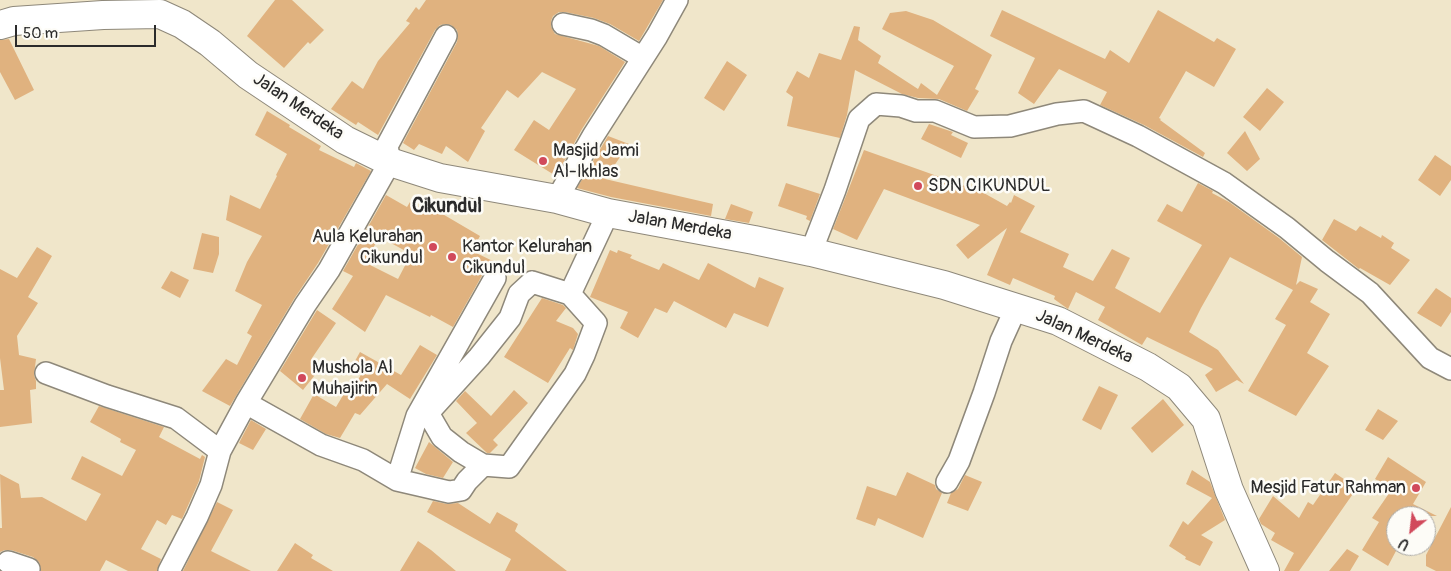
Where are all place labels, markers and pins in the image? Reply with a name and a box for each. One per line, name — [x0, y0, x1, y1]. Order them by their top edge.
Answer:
place label: Masjid Jami Al-Ikhlas — [553, 140, 639, 182]
marker: Masjid Jami Al-Ikhlas — [537, 155, 549, 167]
place label: SDN CIKUNDUL — [928, 175, 1050, 197]
marker: SDN CIKUNDUL — [912, 180, 924, 192]
place label: Aula Kelurahan Cikundul — [312, 226, 423, 268]
place label: Kantor Kelurahan Cikundul — [462, 236, 592, 278]
marker: Aula Kelurahan Cikundul — [427, 241, 439, 253]
marker: Kantor Kelurahan Cikundul — [446, 251, 458, 263]
place label: Mushola Al Muhajirin — [312, 357, 393, 399]
marker: Mushola Al Muhajirin — [296, 372, 308, 384]
place label: Mesjid Fatur Rahman — [1251, 477, 1406, 499]
marker: Mesjid Fatur Rahman — [1410, 482, 1422, 494]

